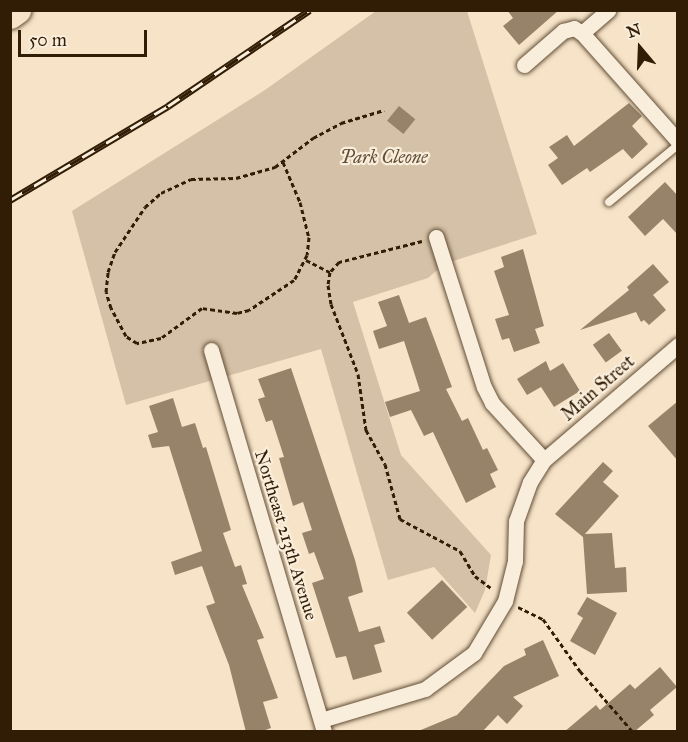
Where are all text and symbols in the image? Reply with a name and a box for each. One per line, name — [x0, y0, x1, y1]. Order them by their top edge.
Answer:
scale bar — [21, 18, 150, 56]
north arrow — [610, 18, 670, 78]
text: N — [624, 19, 643, 42]
text: 50 m — [29, 29, 67, 51]
park label: Park Cleone — [340, 146, 428, 168]
street label: Main Street — [557, 351, 639, 425]
street label: Northeast 213th Avenue — [250, 447, 322, 623]

